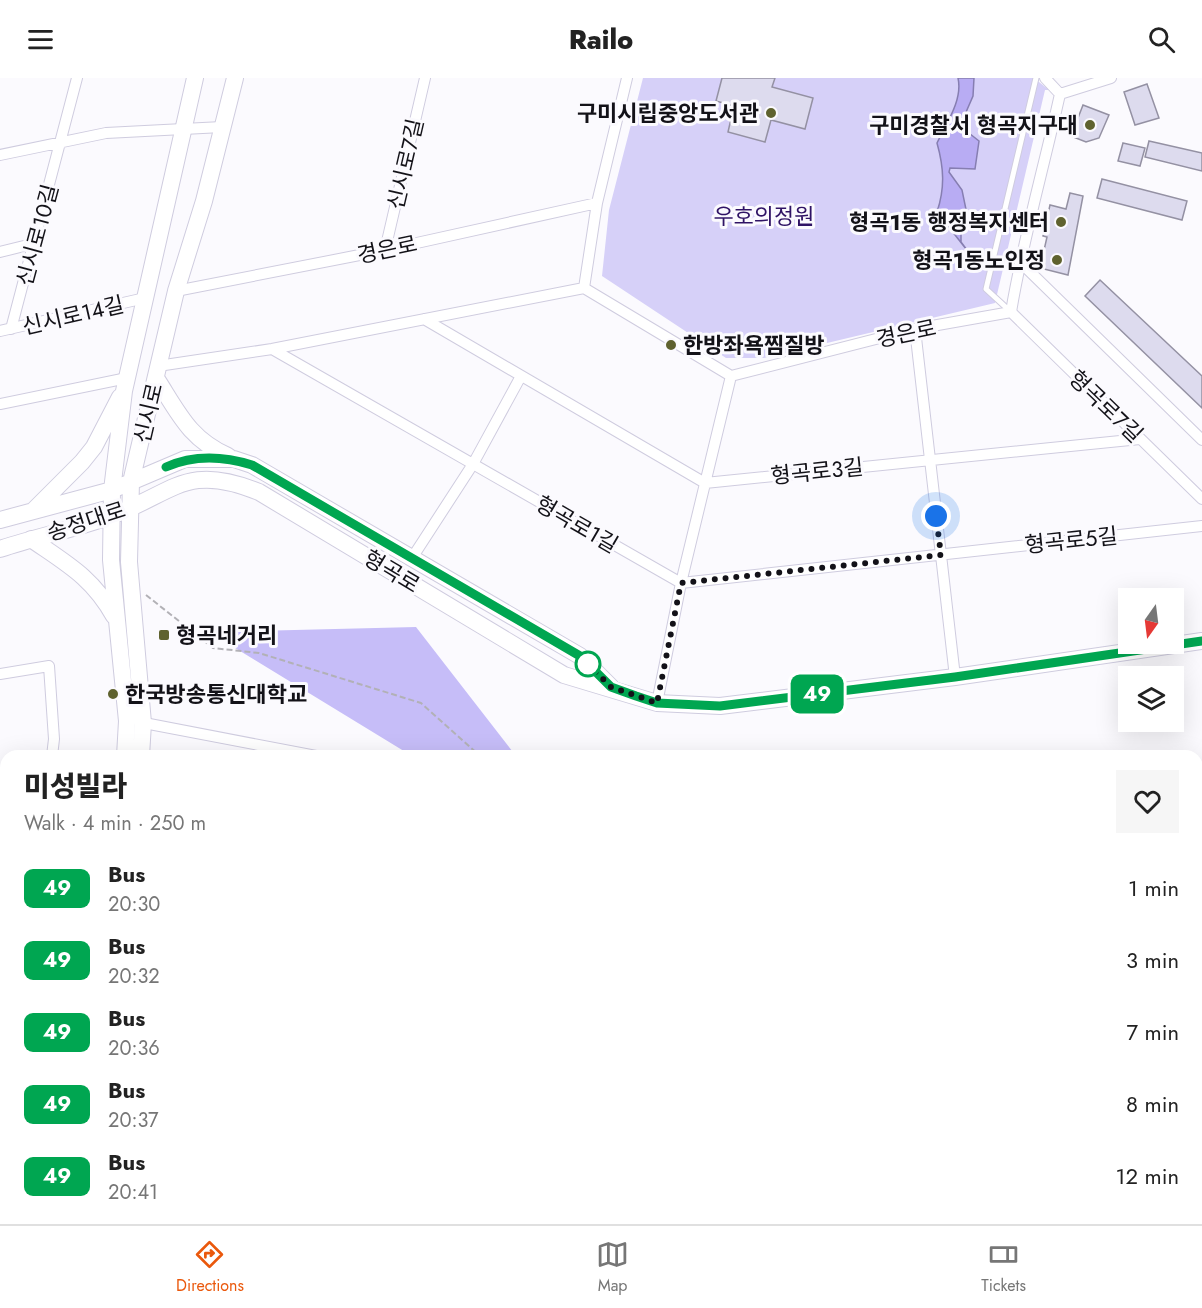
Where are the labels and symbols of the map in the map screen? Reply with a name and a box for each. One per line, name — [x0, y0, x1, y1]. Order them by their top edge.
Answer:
place label: 구미시립중앙도서관 — [577, 97, 759, 129]
marker: 구미시립중앙도서관 — [764, 106, 778, 120]
place label: 구미경찰서 형곡지구대 — [869, 109, 1078, 141]
street label: 신시로7길 — [379, 115, 431, 213]
marker: 구미경찰서 형곡지구대 — [1083, 118, 1097, 132]
street label: 신시로10길 — [8, 181, 66, 289]
park label: 우호의정원 — [713, 200, 815, 232]
place label: 형곡1동 행정복지센터 — [849, 206, 1049, 238]
marker: 형곡1동 행정복지센터 — [1054, 215, 1068, 229]
street label: 경은로 — [354, 227, 420, 271]
place label: 형곡1동노인정 — [912, 244, 1045, 276]
marker: 형곡1동노인정 — [1050, 253, 1064, 267]
street label: 신시로14길 — [19, 288, 127, 342]
street label: 경은로 — [873, 311, 939, 355]
place label: 한방좌욕찜질방 — [683, 329, 825, 361]
marker: 한방좌욕찜질방 — [664, 338, 678, 352]
street label: 형곡로7길 — [1062, 362, 1150, 450]
street label: 신시로 — [126, 380, 170, 446]
street label: 형곡로3길 — [769, 450, 865, 492]
street label: 형곡로1길 — [530, 487, 624, 561]
street label: 송정대로 — [43, 493, 129, 549]
your location — [921, 501, 951, 531]
street label: 형곡로5길 — [1023, 519, 1119, 561]
street label: 형곡로 — [358, 542, 426, 600]
north arrow — [1118, 588, 1184, 654]
place label: 형곡네거리 — [176, 619, 277, 651]
marker: 형곡네거리 — [157, 628, 171, 642]
unlabelled marker — [575, 651, 601, 677]
line badge: 49 — [790, 674, 844, 714]
place label: 한국방송통신대학교 — [125, 678, 307, 710]
marker: 한국방송통신대학교 — [106, 687, 120, 701]

